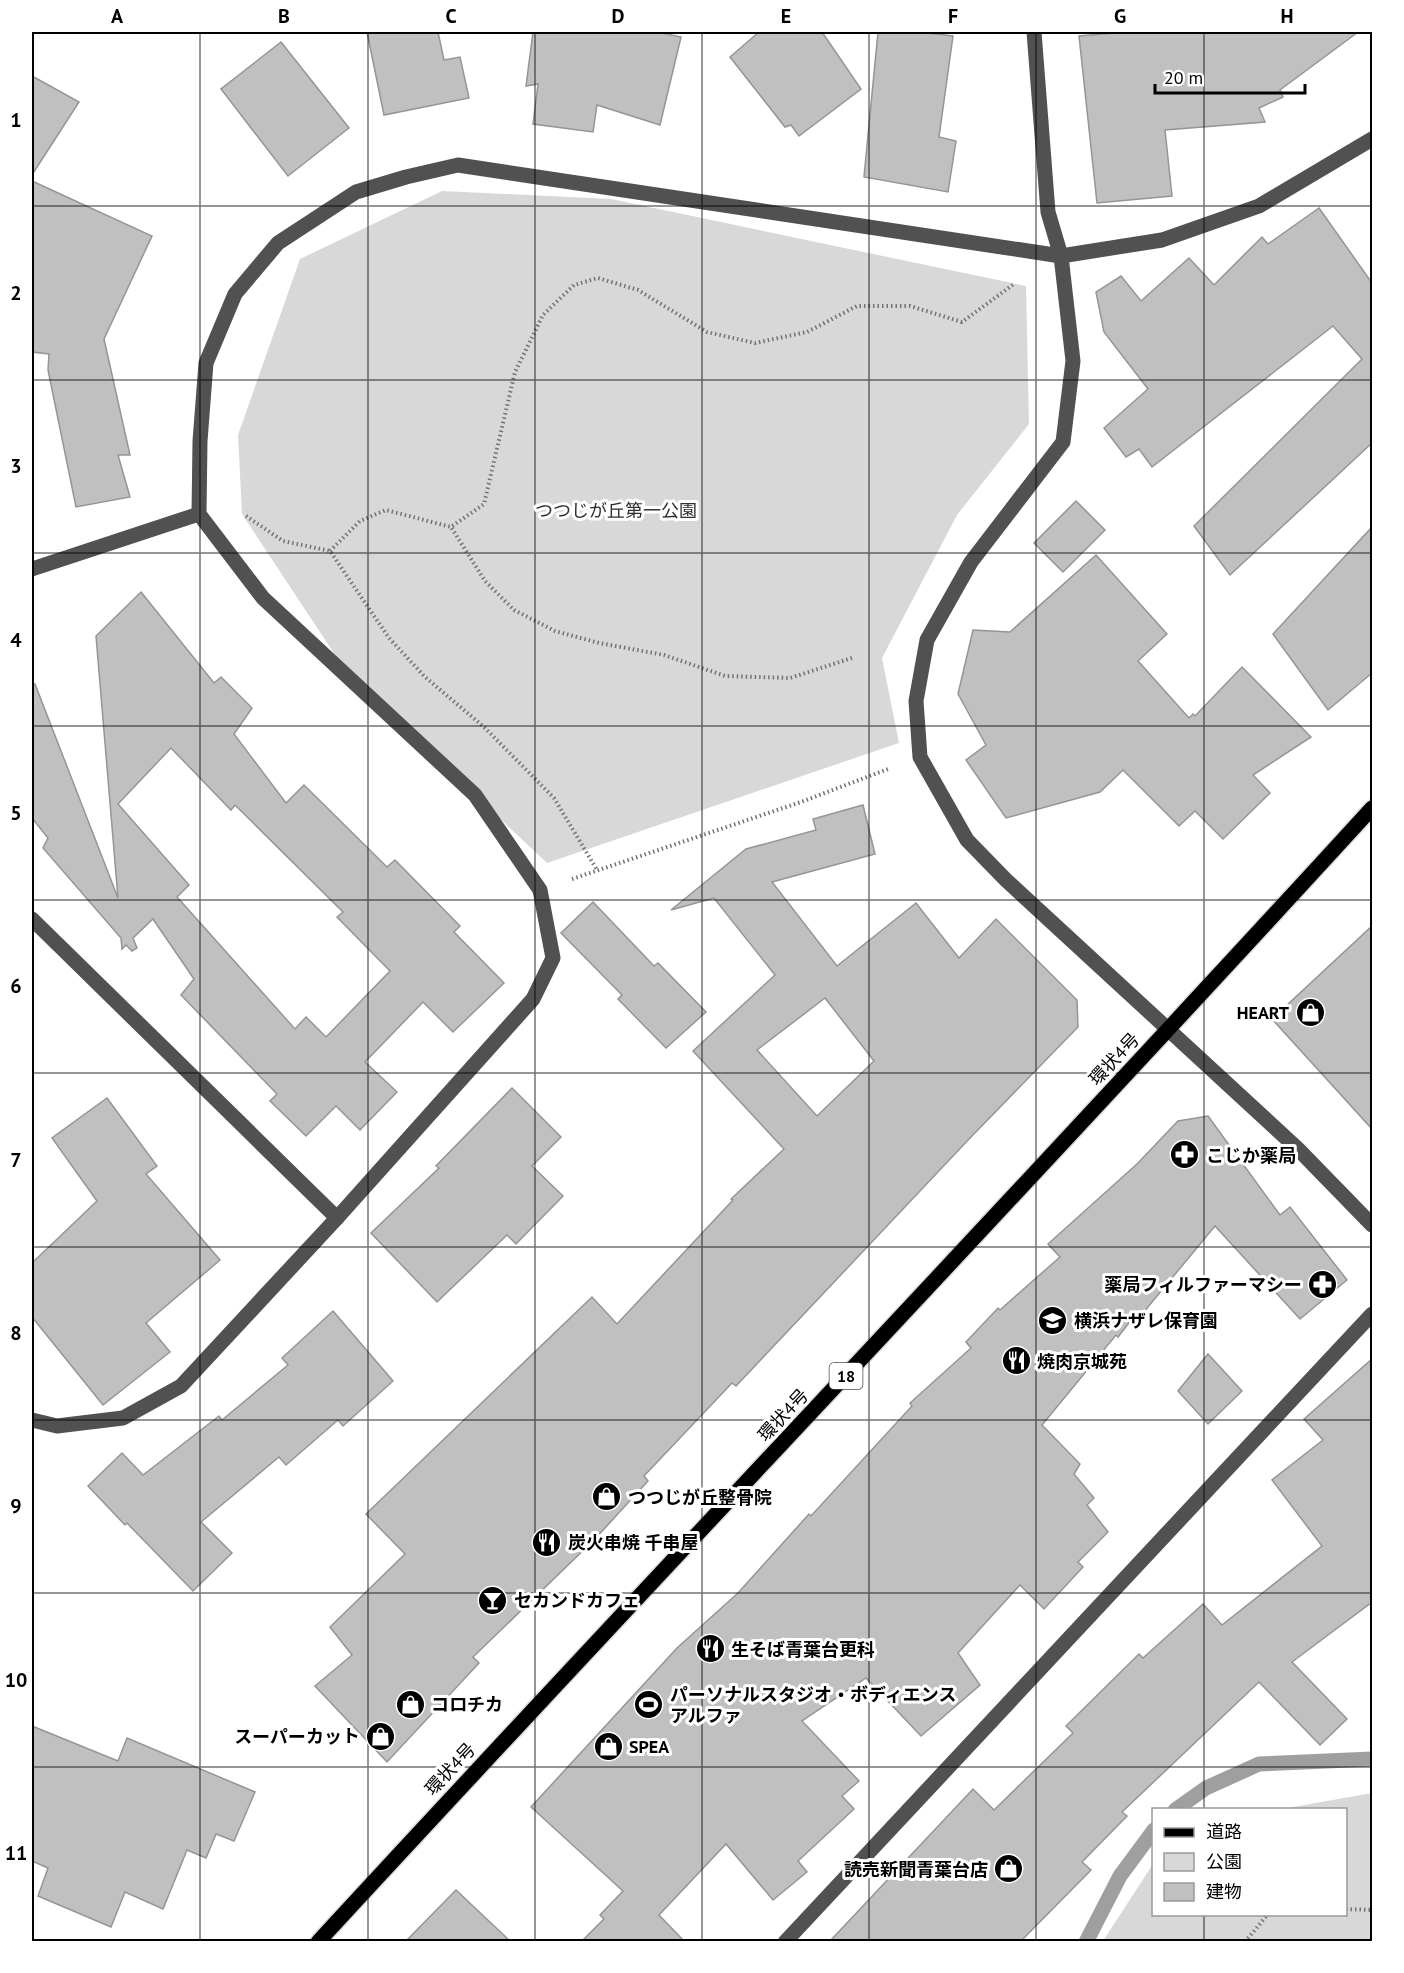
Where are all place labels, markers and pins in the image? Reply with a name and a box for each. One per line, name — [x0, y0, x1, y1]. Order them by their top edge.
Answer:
shop icon: HEART — [1294, 996, 1326, 1028]
place label: HEART — [1237, 1001, 1290, 1024]
pharmacy icon: こじか薬局 — [1169, 1139, 1201, 1171]
place label: こじか薬局 — [1206, 1144, 1296, 1167]
pharmacy icon: 薬局フィルファーマシー — [1307, 1268, 1339, 1300]
place label: 薬局フィルファーマシー — [1104, 1273, 1302, 1296]
school or university icon: 横浜ナザレ保育園 — [1037, 1304, 1069, 1336]
place label: 横浜ナザレ保育園 — [1074, 1309, 1218, 1332]
restaurant icon: 焼肉京城苑 — [1000, 1345, 1032, 1377]
place label: 焼肉京城苑 — [1037, 1350, 1127, 1373]
shop icon: つつじが丘整骨院 — [591, 1481, 623, 1513]
place label: つつじが丘整骨院 — [628, 1486, 772, 1509]
restaurant icon: 炭火串焼 千串屋 — [531, 1526, 563, 1558]
place label: 炭火串焼 千串屋 — [568, 1531, 699, 1554]
bar icon: セカンドカフェ — [477, 1584, 509, 1616]
place label: セカンドカフェ — [514, 1589, 640, 1612]
restaurant icon: 生そば青葉台更科 — [694, 1633, 726, 1665]
place label: 生そば青葉台更科 — [731, 1638, 875, 1661]
place label: パーソナルスタジオ・ボディエンス アルファ — [670, 1683, 956, 1727]
shop icon: コロチカ — [394, 1688, 426, 1720]
sports icon: パーソナルスタジオ・ボディエンス アルファ — [633, 1688, 665, 1720]
place label: コロチカ — [431, 1693, 503, 1716]
shop icon: スーパーカット — [365, 1720, 397, 1752]
place label: スーパーカット — [234, 1725, 360, 1748]
shop icon: SPEA — [592, 1730, 624, 1762]
place label: SPEA — [629, 1735, 669, 1758]
shop icon: 読売新聞青葉台店 — [993, 1853, 1025, 1885]
place label: 読売新聞青葉台店 — [844, 1858, 988, 1881]

